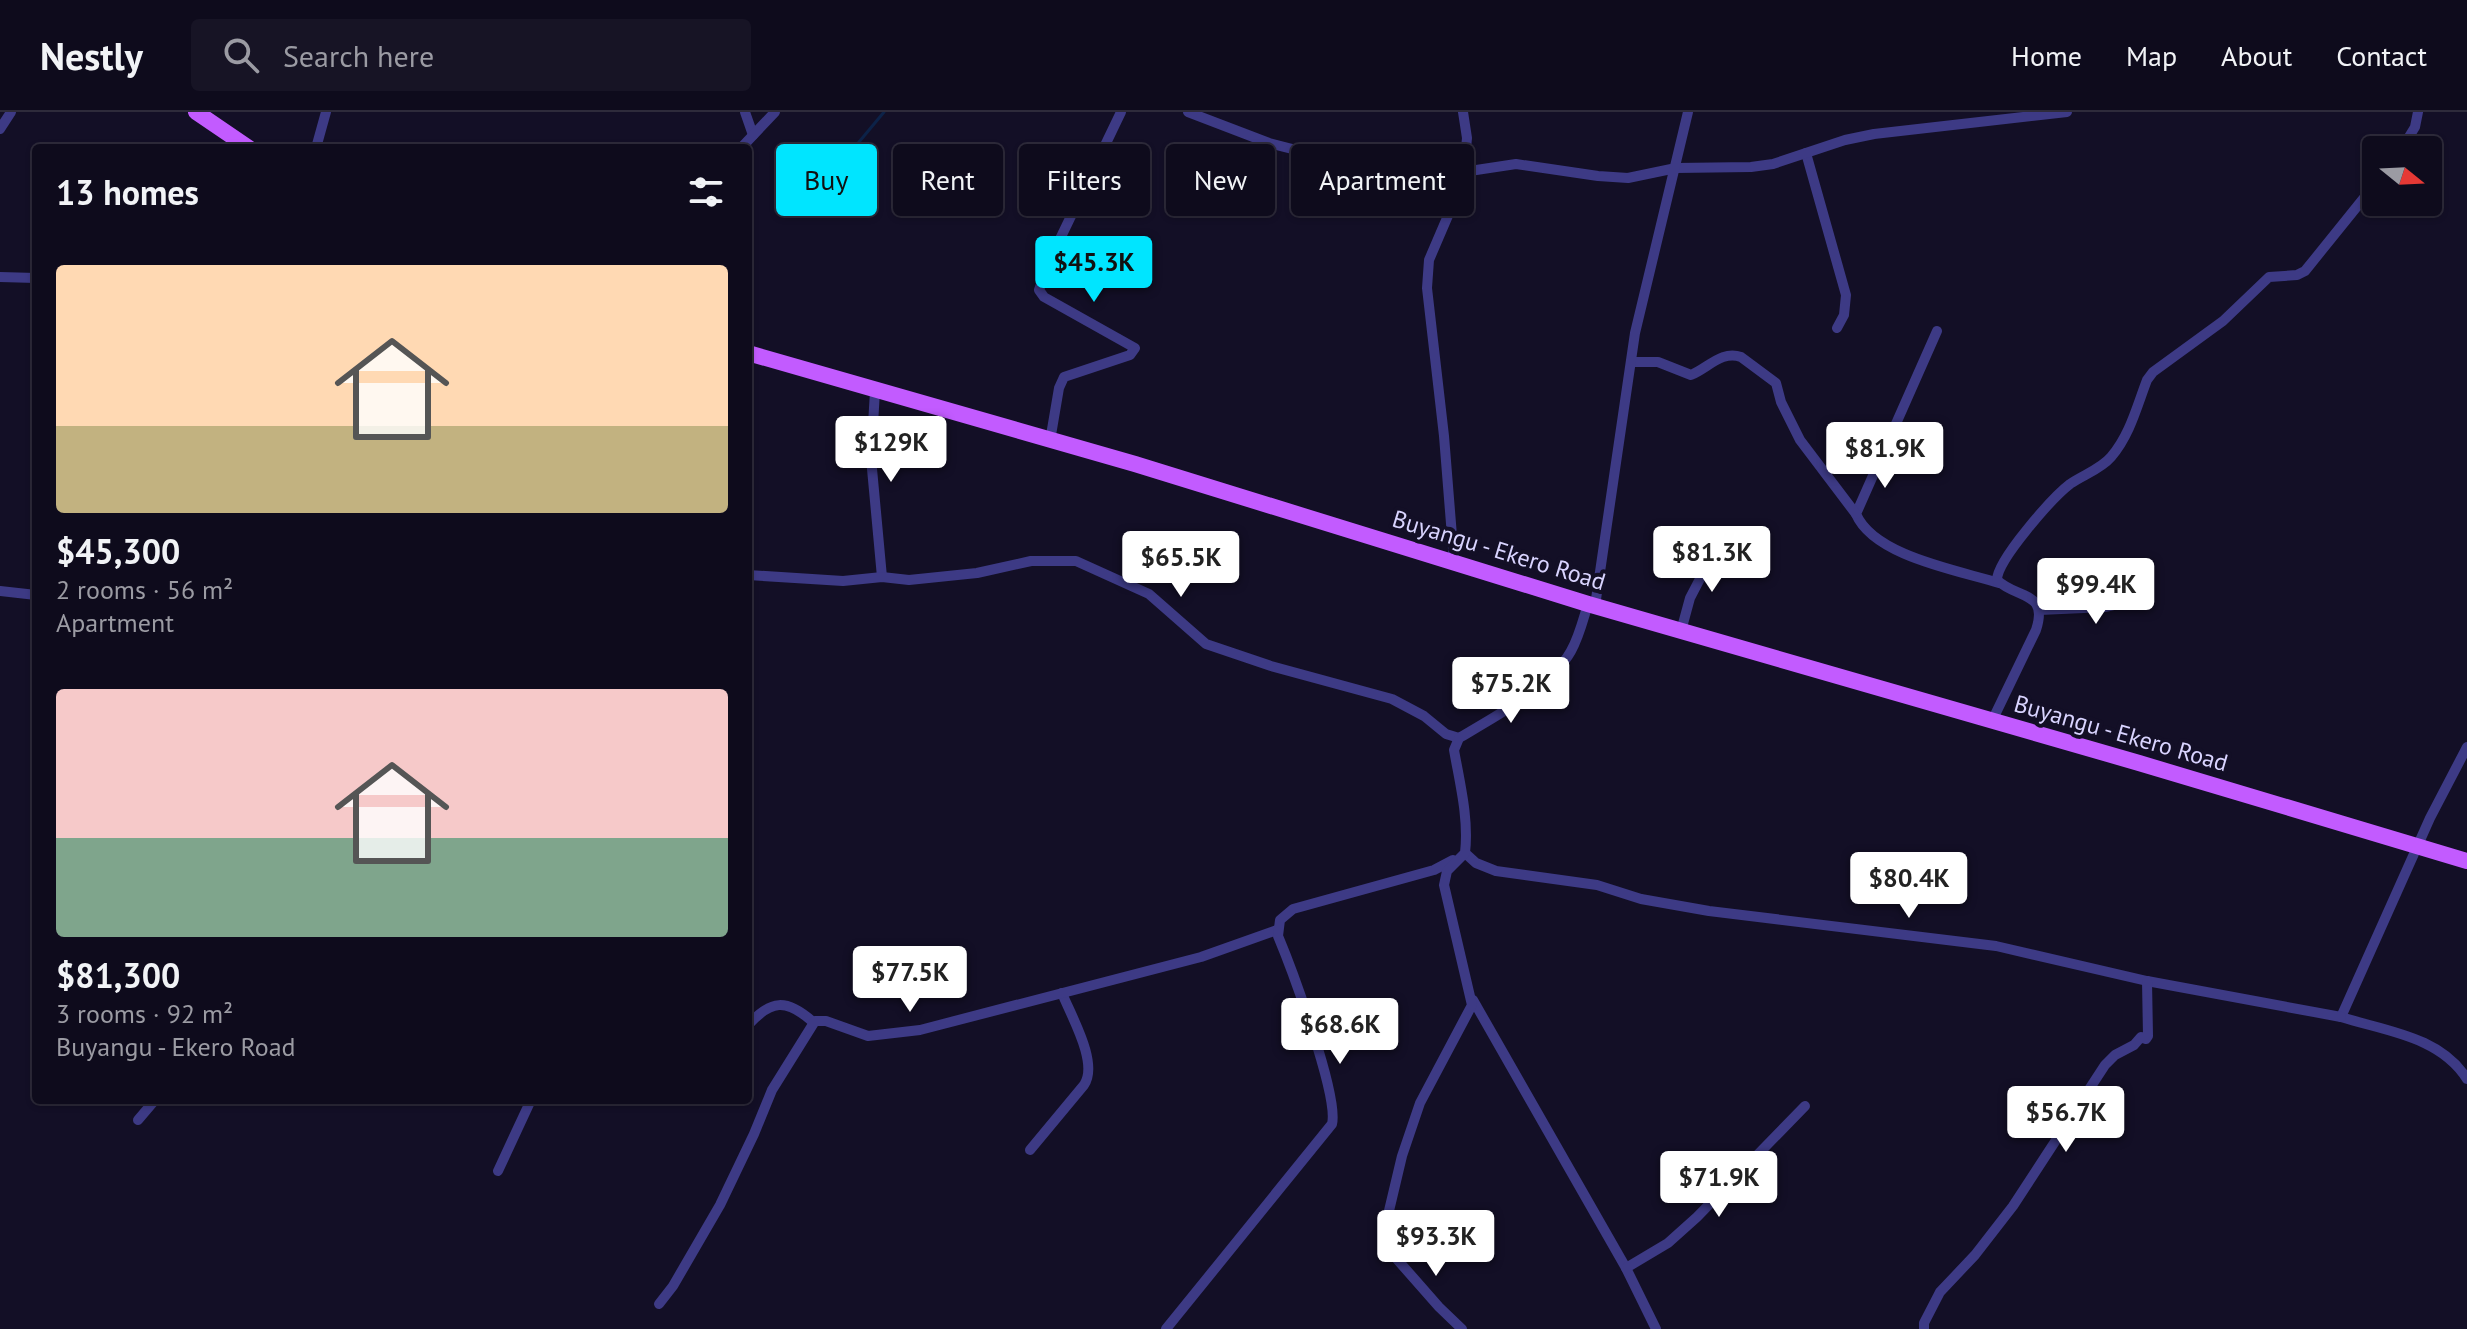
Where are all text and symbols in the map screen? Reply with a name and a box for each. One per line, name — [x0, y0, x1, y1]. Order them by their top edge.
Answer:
search box — [191, 19, 751, 91]
text: Nestly — [40, 31, 143, 80]
icon: search — [219, 33, 263, 77]
text: Search here — [283, 36, 434, 75]
text: Home — [2011, 37, 2082, 74]
text: Map — [2126, 37, 2177, 74]
text: About — [2221, 37, 2292, 74]
text: Contact — [2336, 37, 2427, 74]
north arrow — [2362, 136, 2442, 216]
map controls — [2362, 136, 2442, 216]
chip: Buy — [776, 144, 877, 216]
chip: Rent — [893, 144, 1003, 216]
chip: Filters — [1019, 144, 1150, 216]
chip: New — [1166, 144, 1275, 216]
chip: Apartment — [1291, 144, 1474, 216]
text: 13 homes — [56, 170, 199, 214]
icon: filters — [684, 170, 728, 214]
pin: $45.3K — [1029, 236, 1159, 304]
text: $45.3K — [1053, 245, 1135, 278]
icon: home — [320, 317, 464, 461]
pin: $129K — [835, 416, 947, 484]
pin: $81.9K — [1820, 422, 1950, 490]
text: $129K — [853, 425, 929, 458]
text: $81.9K — [1844, 431, 1926, 464]
street label: Buyangu - Ekero Road — [1389, 503, 1609, 597]
pin: $81.3K — [1647, 526, 1777, 594]
text: $45,300 — [56, 529, 180, 573]
pin: $65.5K — [1116, 531, 1246, 599]
text: $81.3K — [1671, 535, 1753, 568]
text: $65.5K — [1140, 540, 1222, 573]
pin: $99.4K — [2031, 558, 2161, 626]
text: $99.4K — [2055, 567, 2137, 600]
text: 2 rooms · 56 m² — [56, 573, 233, 606]
text: Apartment — [56, 606, 174, 639]
pin: $75.2K — [1446, 657, 1576, 725]
text: $75.2K — [1470, 666, 1552, 699]
street label: Buyangu - Ekero Road — [2010, 688, 2232, 778]
icon: home — [320, 741, 464, 885]
pin: $80.4K — [1844, 852, 1974, 920]
text: $80.4K — [1868, 861, 1950, 894]
pin: $77.5K — [845, 946, 975, 1014]
text: $81,300 — [56, 953, 180, 997]
text: $77.5K — [871, 955, 949, 988]
text: 3 rooms · 92 m² — [56, 997, 233, 1030]
pin: $68.6K — [1275, 998, 1405, 1066]
text: $68.6K — [1299, 1007, 1381, 1040]
text: Buyangu - Ekero Road — [56, 1030, 296, 1063]
pin: $56.7K — [2001, 1086, 2131, 1154]
text: $56.7K — [2025, 1095, 2107, 1128]
pin: $71.9K — [1654, 1151, 1784, 1219]
text: $71.9K — [1678, 1160, 1760, 1193]
pin: $93.3K — [1371, 1210, 1501, 1278]
text: $93.3K — [1395, 1219, 1477, 1252]

